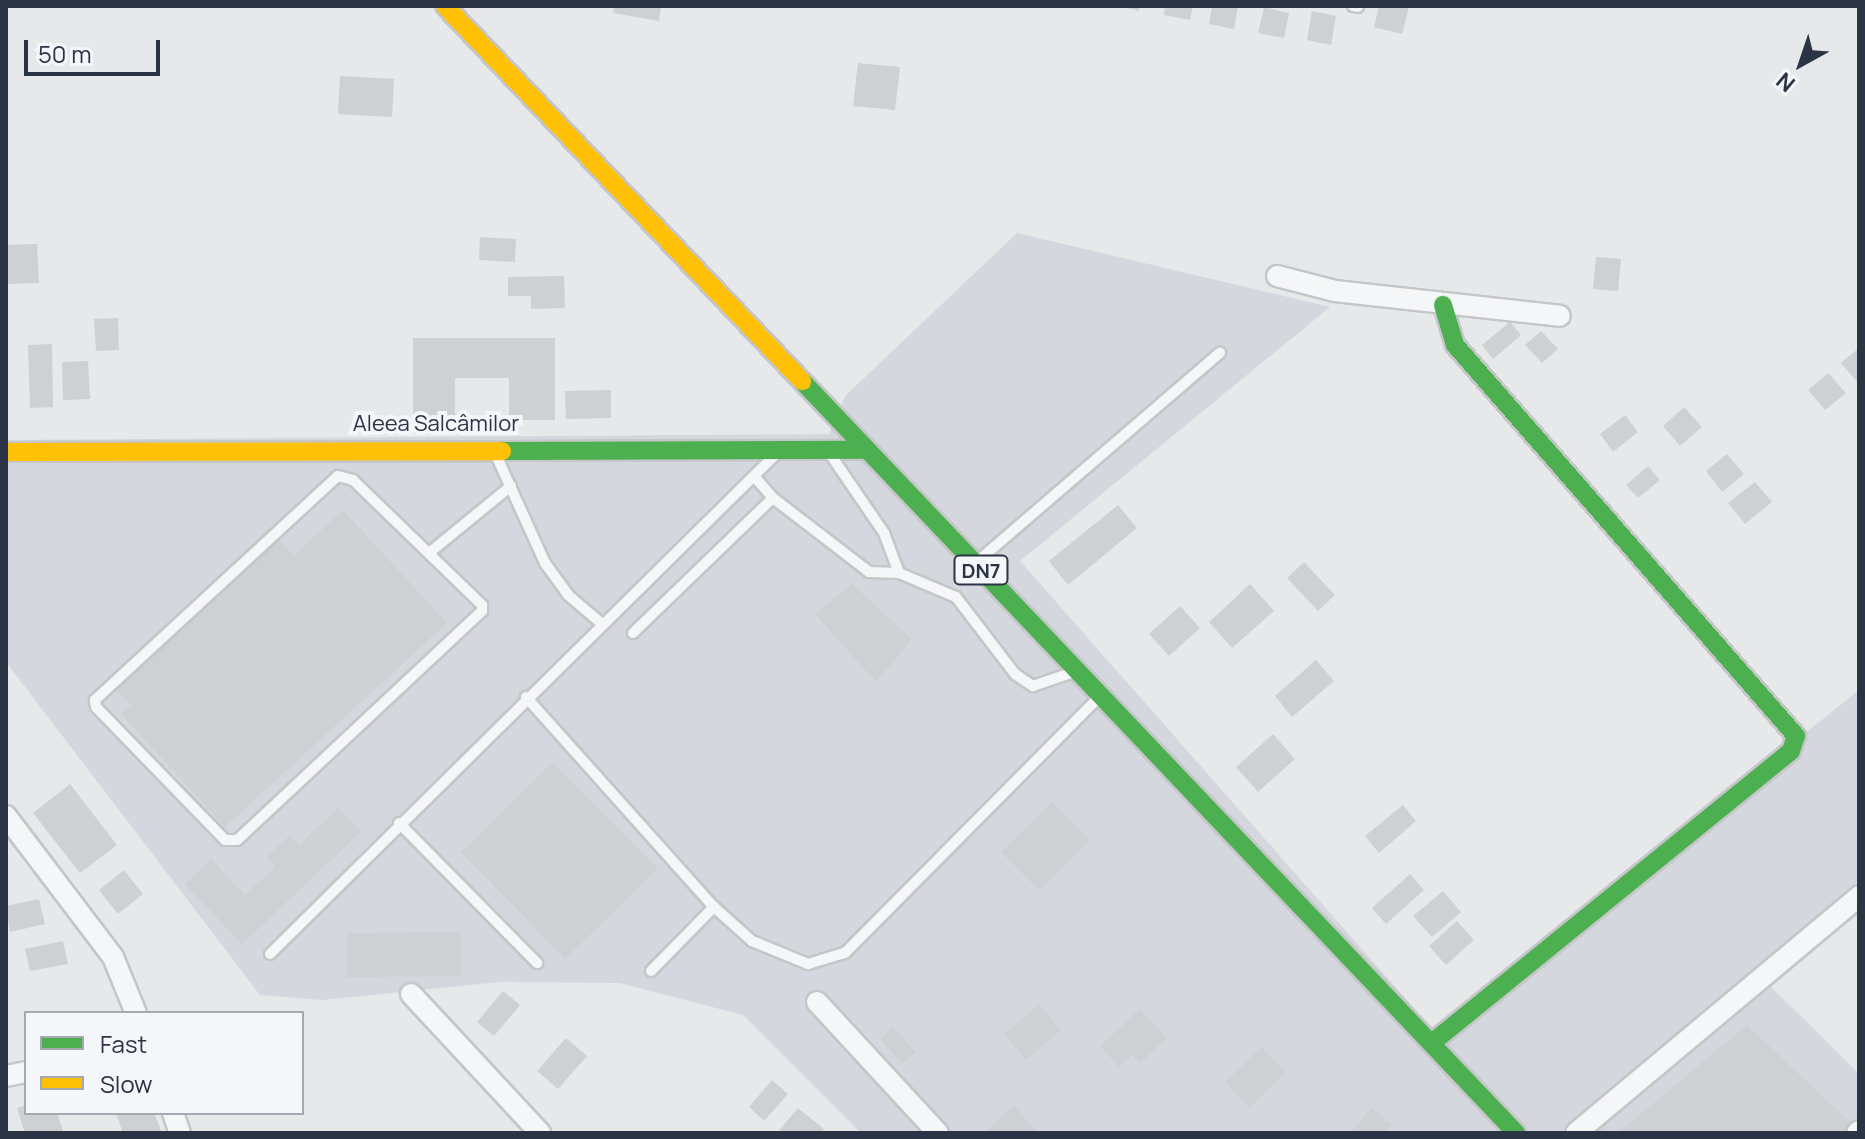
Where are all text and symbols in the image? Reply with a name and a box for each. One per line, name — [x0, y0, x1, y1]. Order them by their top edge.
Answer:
scale bar — [28, 24, 164, 74]
north arrow — [1761, 24, 1841, 104]
text: 50 m — [38, 37, 92, 70]
text: N — [1770, 66, 1801, 99]
street label: Aleea Salcâmilor — [353, 411, 519, 437]
road number: DN7 — [953, 554, 1009, 586]
legend — [24, 1011, 304, 1115]
text: Fast — [100, 1027, 147, 1060]
text: Slow — [100, 1067, 153, 1100]

